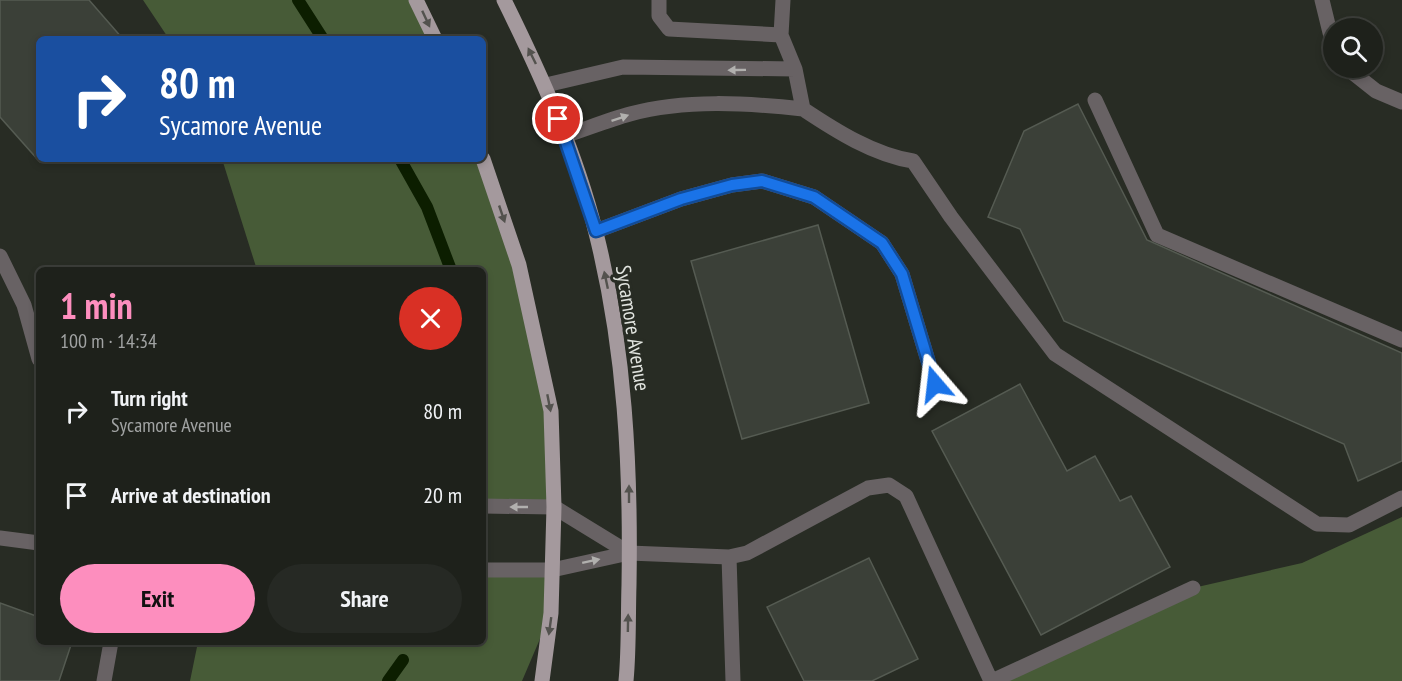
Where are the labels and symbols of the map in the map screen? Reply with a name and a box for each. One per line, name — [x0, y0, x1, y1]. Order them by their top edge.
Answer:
one-way arrow — [422, 11, 431, 28]
one-way arrow — [527, 47, 536, 64]
one-way arrow — [727, 65, 746, 75]
pin — [532, 93, 583, 144]
one-way arrow — [611, 112, 629, 122]
one-way arrow — [497, 205, 507, 223]
street label: Sycamore Avenue — [610, 263, 656, 393]
one-way arrow — [601, 270, 610, 289]
position arrow — [903, 352, 967, 416]
one-way arrow — [545, 394, 554, 413]
one-way arrow — [624, 485, 634, 504]
one-way arrow — [509, 502, 528, 511]
one-way arrow — [582, 556, 601, 565]
one-way arrow — [623, 613, 633, 632]
one-way arrow — [545, 616, 554, 635]

